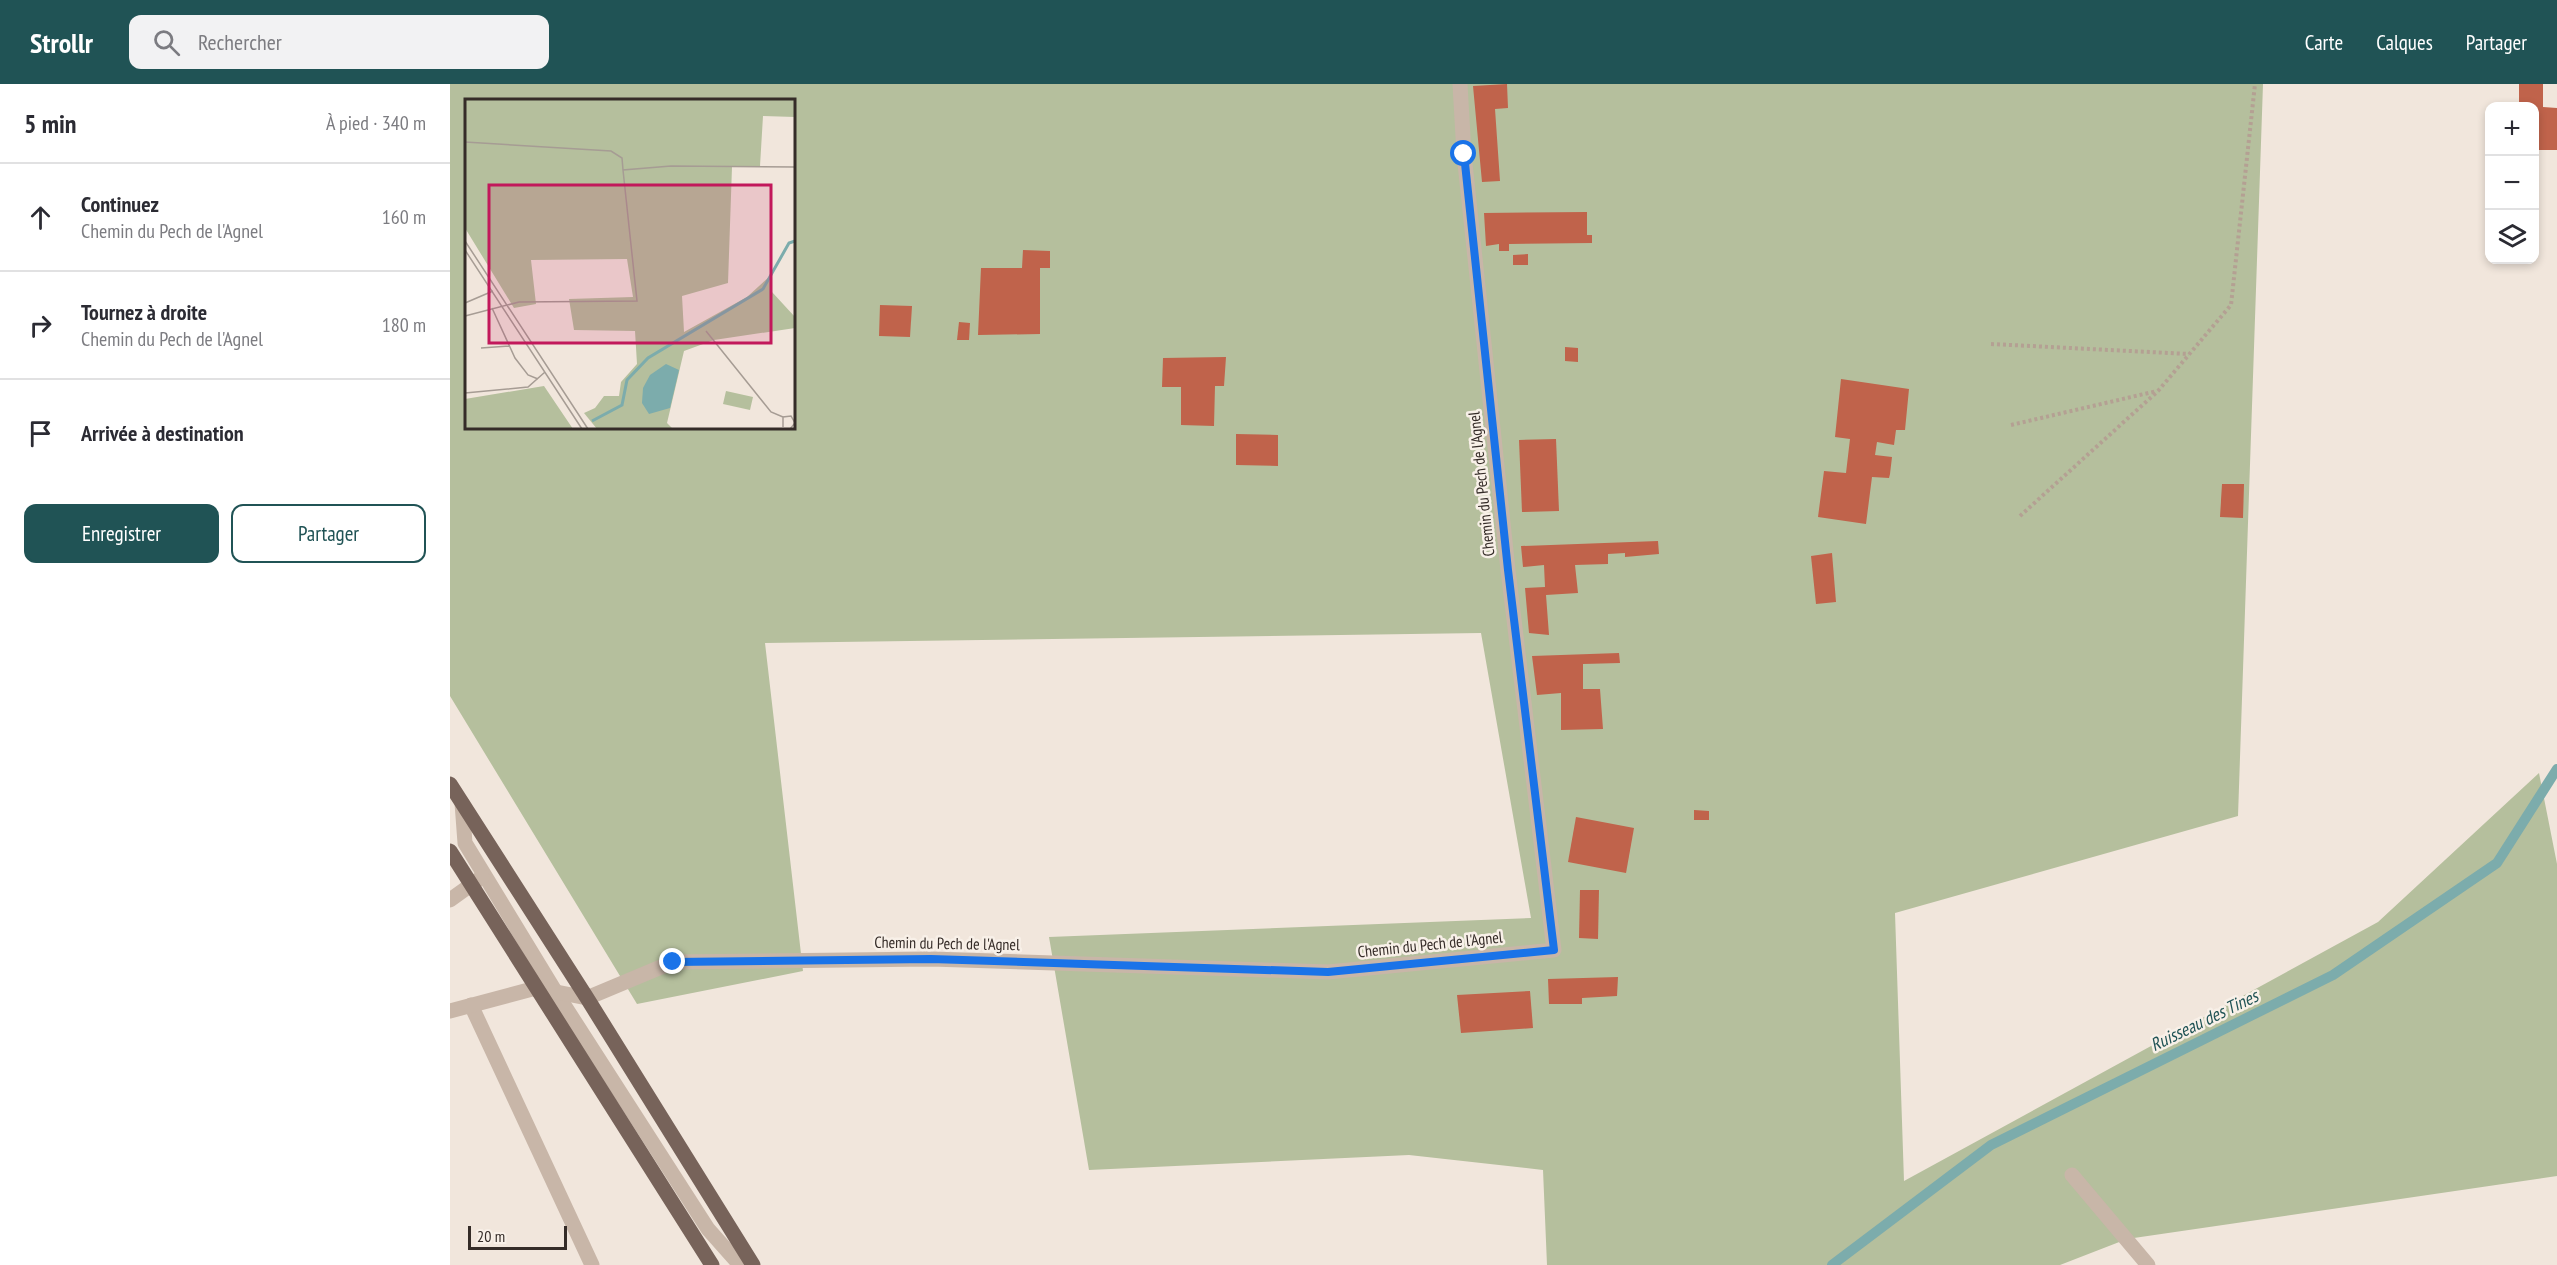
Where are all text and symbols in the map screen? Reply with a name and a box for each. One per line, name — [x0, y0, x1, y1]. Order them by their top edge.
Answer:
search box — [129, 15, 549, 69]
text: Strollr — [30, 24, 93, 61]
icon: search — [150, 26, 183, 59]
text: Rechercher — [198, 28, 282, 56]
text: Carte — [2305, 29, 2343, 56]
text: Calques — [2376, 29, 2433, 56]
text: Partager — [2466, 29, 2527, 56]
inset map — [465, 99, 795, 429]
map controls — [2485, 102, 2539, 264]
button: + — [2485, 102, 2539, 156]
text: 5 min — [24, 107, 77, 140]
text: À pied · 340 m — [326, 110, 426, 136]
route start — [1450, 140, 1476, 166]
button: − — [2485, 156, 2539, 210]
text: Continuez — [81, 190, 159, 218]
icon: ahead — [24, 201, 57, 234]
text: 160 m — [382, 204, 426, 230]
button: layers — [2485, 210, 2539, 264]
text: Chemin du Pech de l'Agnel — [81, 218, 263, 244]
text: Tournez à droite — [81, 298, 207, 326]
icon: right — [24, 309, 57, 342]
text: 180 m — [382, 312, 426, 338]
text: Chemin du Pech de l'Agnel — [81, 326, 263, 352]
street label: Chemin du Pech de l'Agnel — [1463, 410, 1499, 557]
icon: arrive — [24, 417, 57, 450]
text: Arrivée à destination — [81, 419, 244, 447]
button: Enregistrer — [24, 504, 219, 563]
button: Partager — [231, 504, 426, 563]
street label: Chemin du Pech de l'Agnel — [1357, 926, 1504, 962]
street label: Chemin du Pech de l'Agnel — [874, 932, 1020, 954]
route end — [659, 948, 685, 974]
water label: Ruisseau des Tines — [2146, 983, 2263, 1056]
scale bar — [468, 1223, 567, 1250]
text: 20 m — [477, 1226, 505, 1246]

